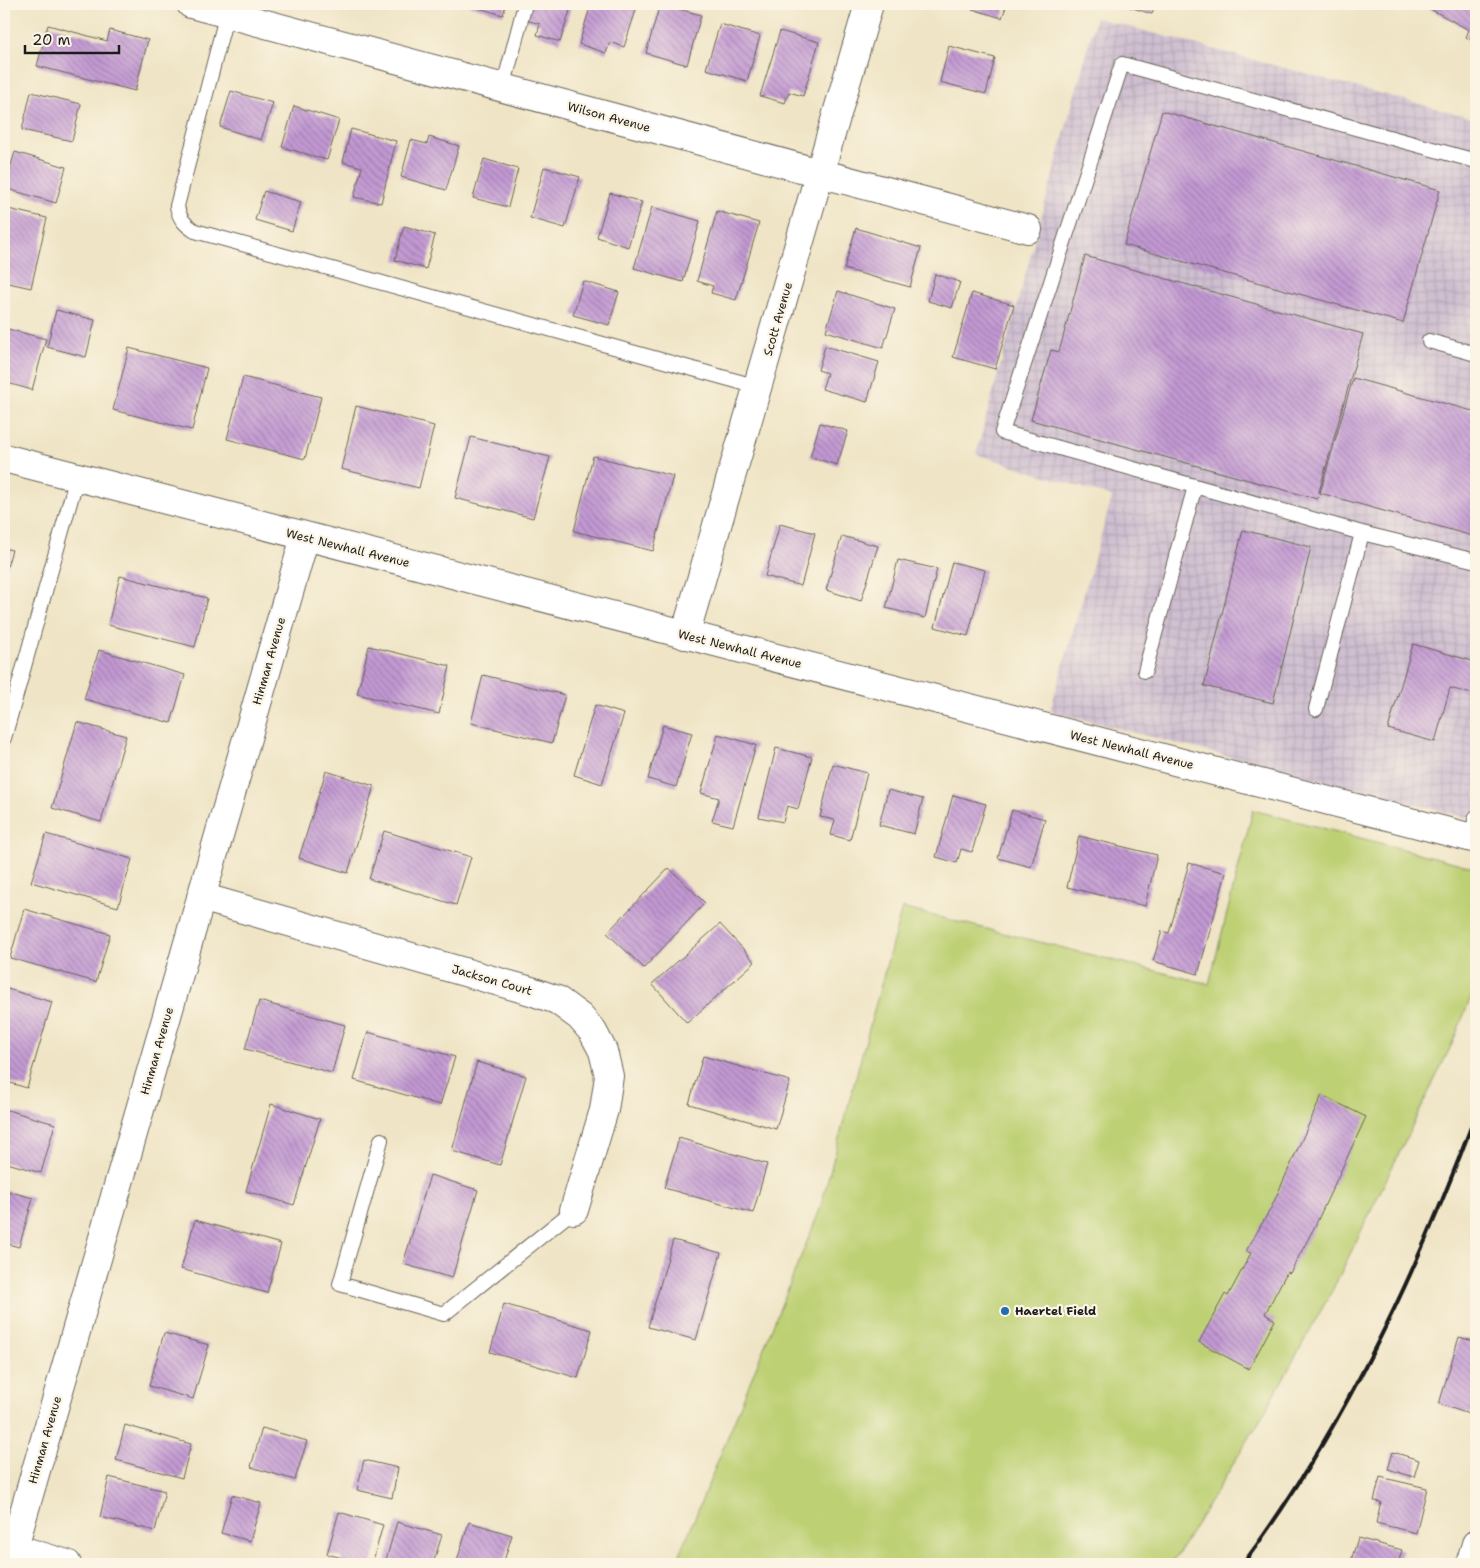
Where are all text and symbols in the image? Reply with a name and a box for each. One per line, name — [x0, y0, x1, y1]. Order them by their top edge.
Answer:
scale bar — [25, 22, 119, 54]
text: 20 m — [32, 30, 71, 50]
street label: Wilson Avenue — [566, 98, 652, 136]
street label: Scott Avenue — [760, 280, 796, 358]
street label: West Newhall Avenue — [284, 525, 412, 571]
street label: Hinman Avenue — [249, 615, 289, 707]
street label: West Newhall Avenue — [676, 626, 804, 672]
street label: West Newhall Avenue — [1068, 727, 1196, 773]
street label: Jackson Court — [450, 961, 534, 999]
street label: Hinman Avenue — [137, 1005, 177, 1097]
place label: Haertel Field — [1015, 1303, 1096, 1319]
marker: Haertel Field — [999, 1305, 1011, 1317]
street label: Hinman Avenue — [25, 1394, 65, 1486]

